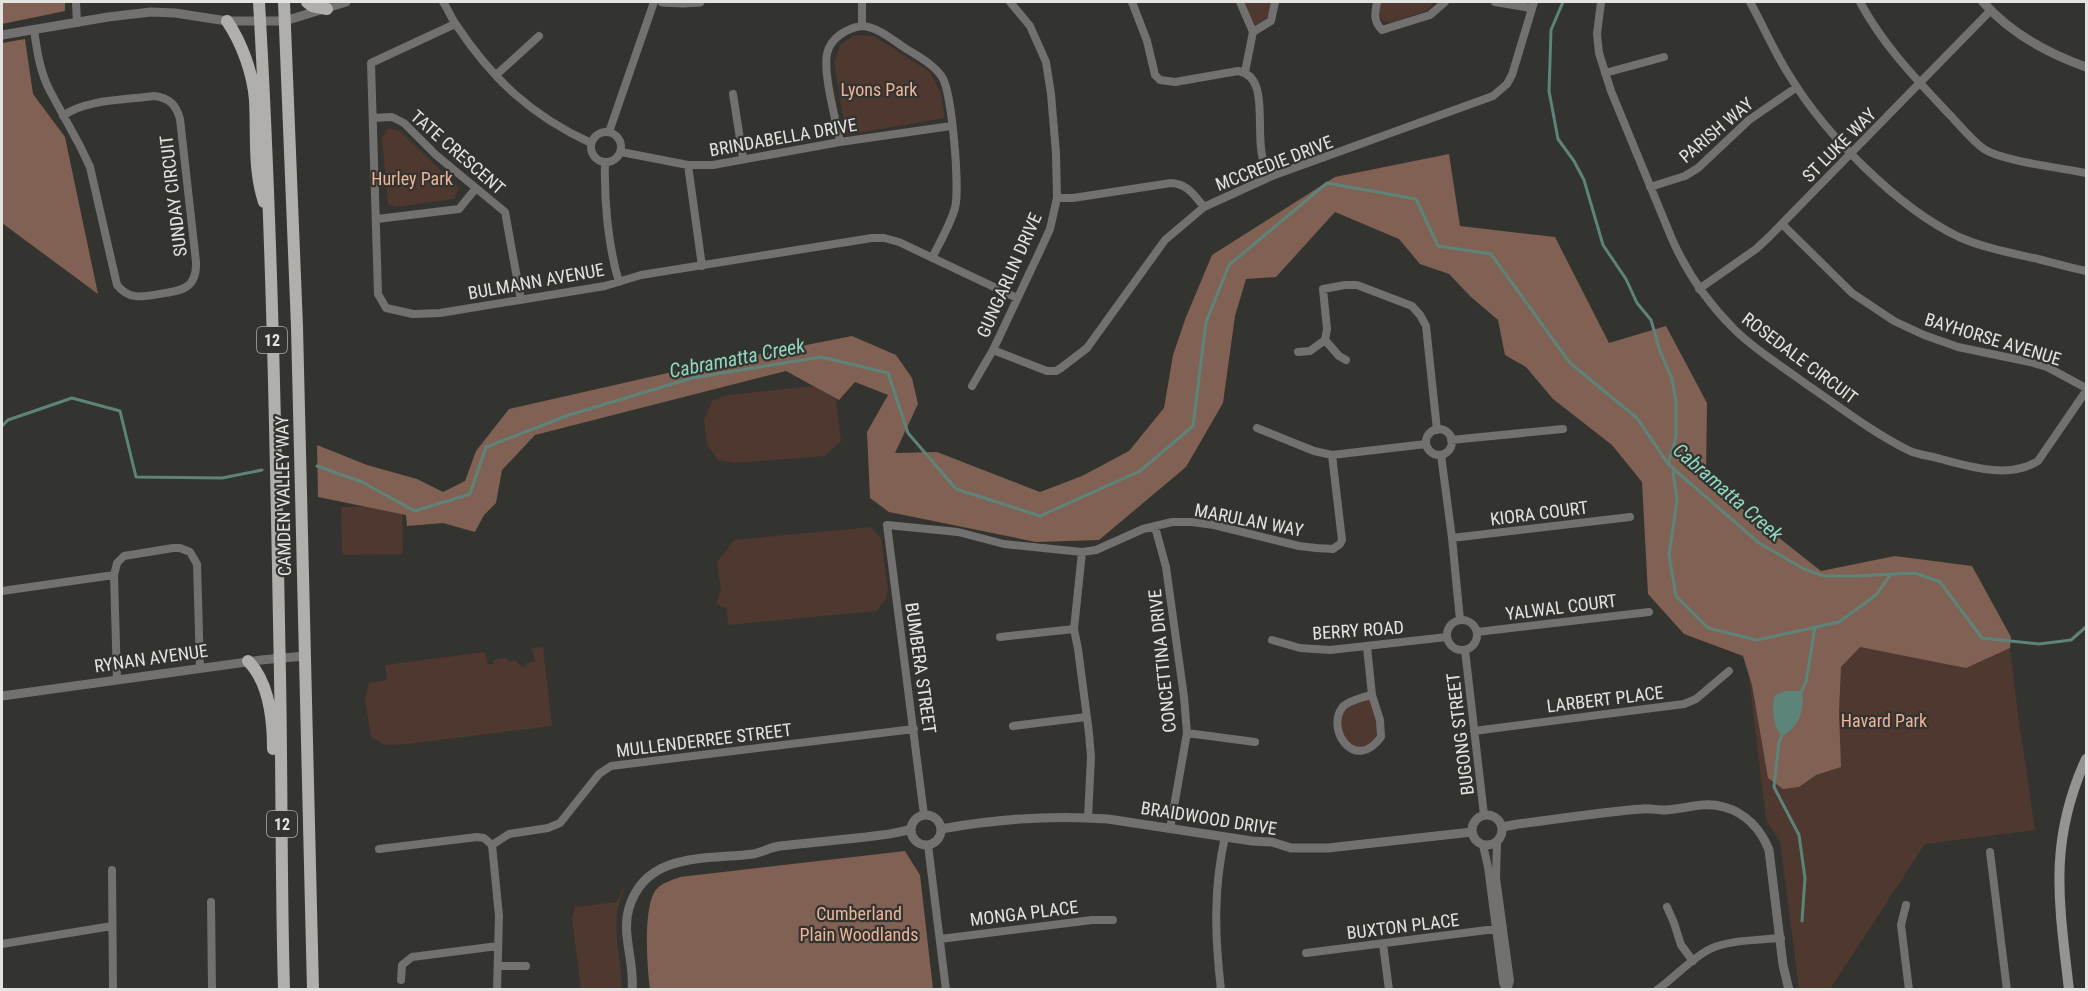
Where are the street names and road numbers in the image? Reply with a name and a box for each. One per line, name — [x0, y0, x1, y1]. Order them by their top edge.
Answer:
street label: PARISH WAY — [1675, 93, 1758, 167]
street label: ST LUKE WAY — [1798, 103, 1881, 186]
street label: TATE CRESCENT — [407, 105, 509, 199]
street label: BRINDABELLA DRIVE — [708, 114, 858, 160]
street label: MCCREDIE DRIVE — [1212, 131, 1336, 195]
street label: SUNDAY CIRCUIT — [155, 134, 191, 258]
street label: GUNGARLIN DRIVE — [972, 209, 1046, 341]
street label: BULMANN AVENUE — [466, 259, 606, 303]
street label: ROSEDALE CIRCUIT — [1738, 308, 1862, 408]
street label: BAYHORSE AVENUE — [1922, 308, 2064, 370]
road number: 12 — [257, 327, 287, 353]
street label: CAMDEN VALLEY WAY — [271, 415, 295, 576]
street label: KIORA COURT — [1489, 497, 1589, 529]
street label: MARULAN WAY — [1193, 499, 1306, 541]
street label: CONCETTINA DRIVE — [1144, 588, 1180, 734]
street label: YALWAL COURT — [1504, 590, 1618, 624]
street label: BUMBERA STREET — [901, 601, 941, 735]
street label: BERRY ROAD — [1311, 616, 1405, 644]
street label: RYNAN AVENUE — [93, 640, 209, 676]
street label: BUGONG STREET — [1442, 672, 1478, 796]
street label: LARBERT PLACE — [1545, 681, 1665, 717]
street label: MULLENDERREE STREET — [615, 719, 793, 761]
street label: BRAIDWOOD DRIVE — [1139, 797, 1279, 839]
road number: 12 — [267, 811, 297, 837]
street label: MONGA PLACE — [969, 896, 1079, 930]
street label: BUXTON PLACE — [1346, 909, 1461, 943]

